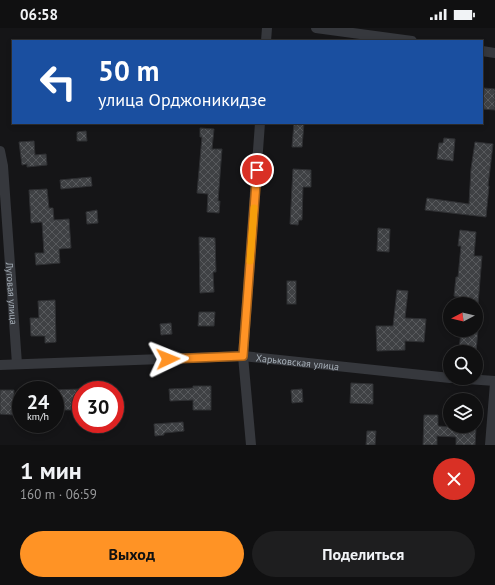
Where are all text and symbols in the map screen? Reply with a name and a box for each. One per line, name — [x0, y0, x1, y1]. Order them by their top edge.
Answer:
text: 06:58 — [20, 5, 58, 24]
text: 50 m — [98, 52, 159, 89]
icon: left — [32, 56, 84, 108]
text: улица Орджоникидзе — [98, 88, 266, 111]
pin — [240, 153, 274, 187]
icon: arrive — [246, 159, 268, 181]
street label: Луговая улица — [3, 261, 20, 325]
north arrow — [443, 297, 483, 337]
map controls — [443, 297, 483, 433]
position arrow — [147, 338, 189, 380]
button: search — [443, 345, 483, 385]
street label: Харьковская улица — [255, 351, 340, 373]
speed limit sign: 30 — [72, 381, 124, 433]
text: 24 — [27, 389, 49, 415]
button: layers — [443, 393, 483, 433]
text: km/h — [27, 410, 49, 423]
text: 1 мин — [20, 455, 82, 486]
button: close — [433, 458, 475, 500]
text: 160 m · 06:59 — [20, 486, 97, 503]
button: Выход — [20, 531, 244, 577]
button: Поделиться — [252, 531, 475, 577]

